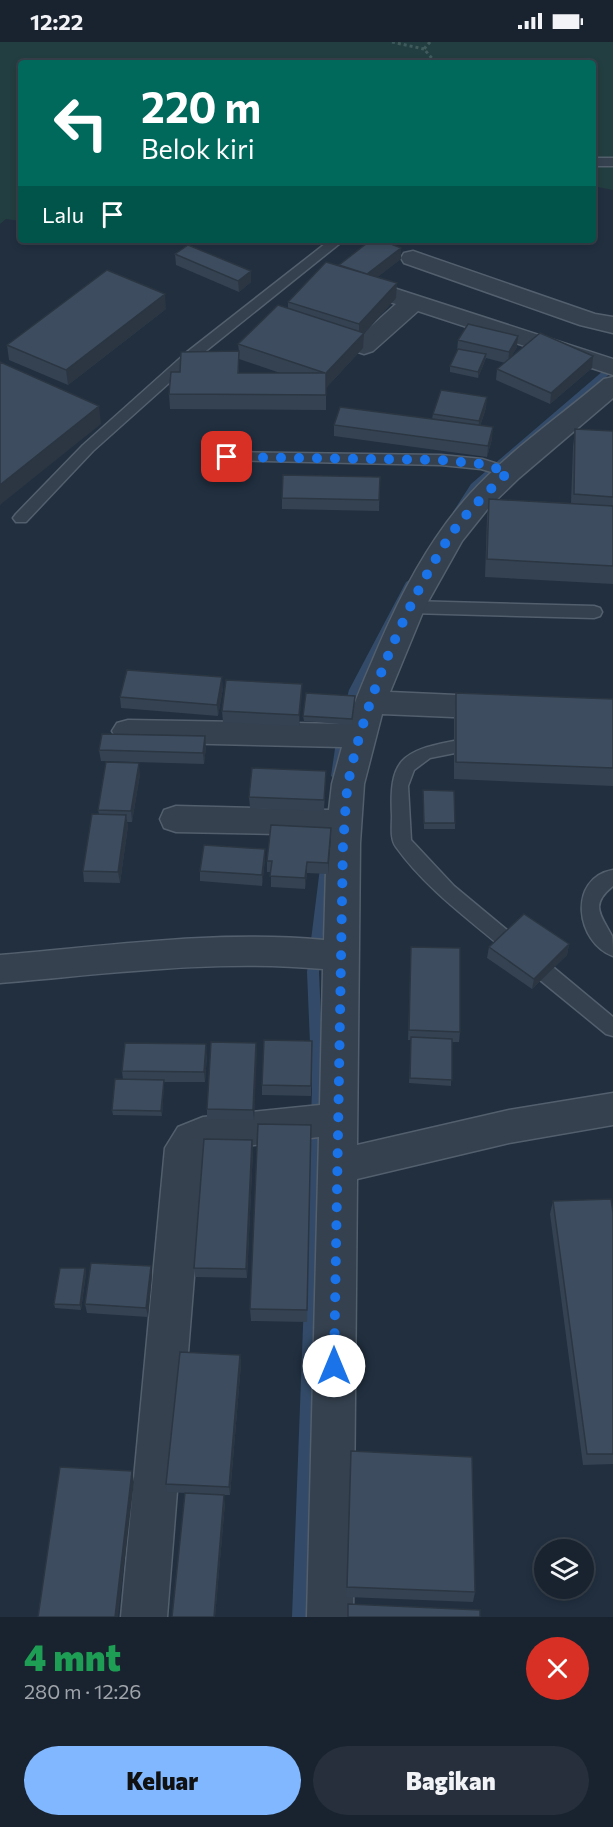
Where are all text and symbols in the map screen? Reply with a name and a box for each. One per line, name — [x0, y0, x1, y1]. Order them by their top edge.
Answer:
text: 12:22 — [30, 8, 83, 35]
text: 220 m — [141, 80, 261, 132]
icon: left — [42, 84, 120, 162]
text: Belok kiri — [141, 132, 255, 165]
icon: arrive — [96, 198, 129, 231]
text: Lalu — [42, 201, 84, 228]
pin — [201, 431, 252, 482]
icon: arrive — [210, 440, 243, 473]
position arrow — [302, 1334, 366, 1398]
map controls — [534, 1539, 594, 1599]
button: layers — [534, 1539, 594, 1599]
text: 4 mnt — [24, 1634, 121, 1678]
button: close — [526, 1637, 589, 1700]
text: 280 m · 12:26 — [24, 1679, 141, 1703]
button: Keluar — [24, 1746, 301, 1815]
button: Bagikan — [313, 1746, 589, 1815]

